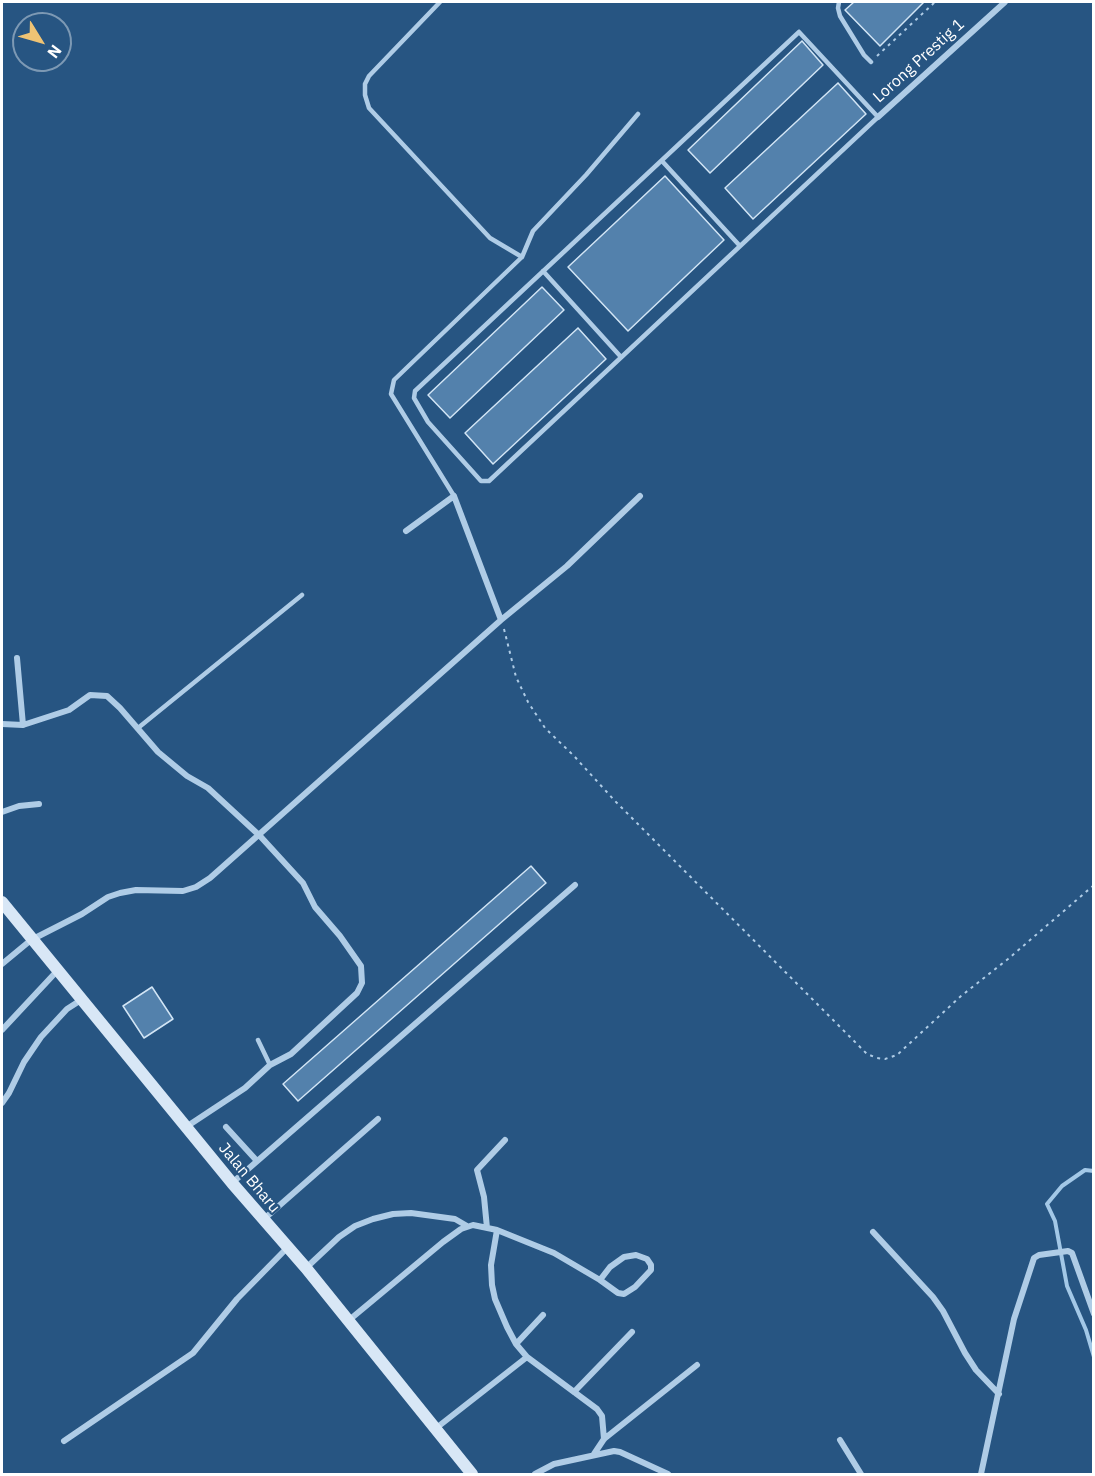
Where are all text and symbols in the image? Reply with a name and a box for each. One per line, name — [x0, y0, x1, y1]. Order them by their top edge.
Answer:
north arrow — [12, 12, 72, 72]
street label: Lorong Prestig 1 — [869, 15, 969, 107]
text: N — [43, 41, 66, 62]
street label: Jalan Bharu — [214, 1139, 284, 1217]

